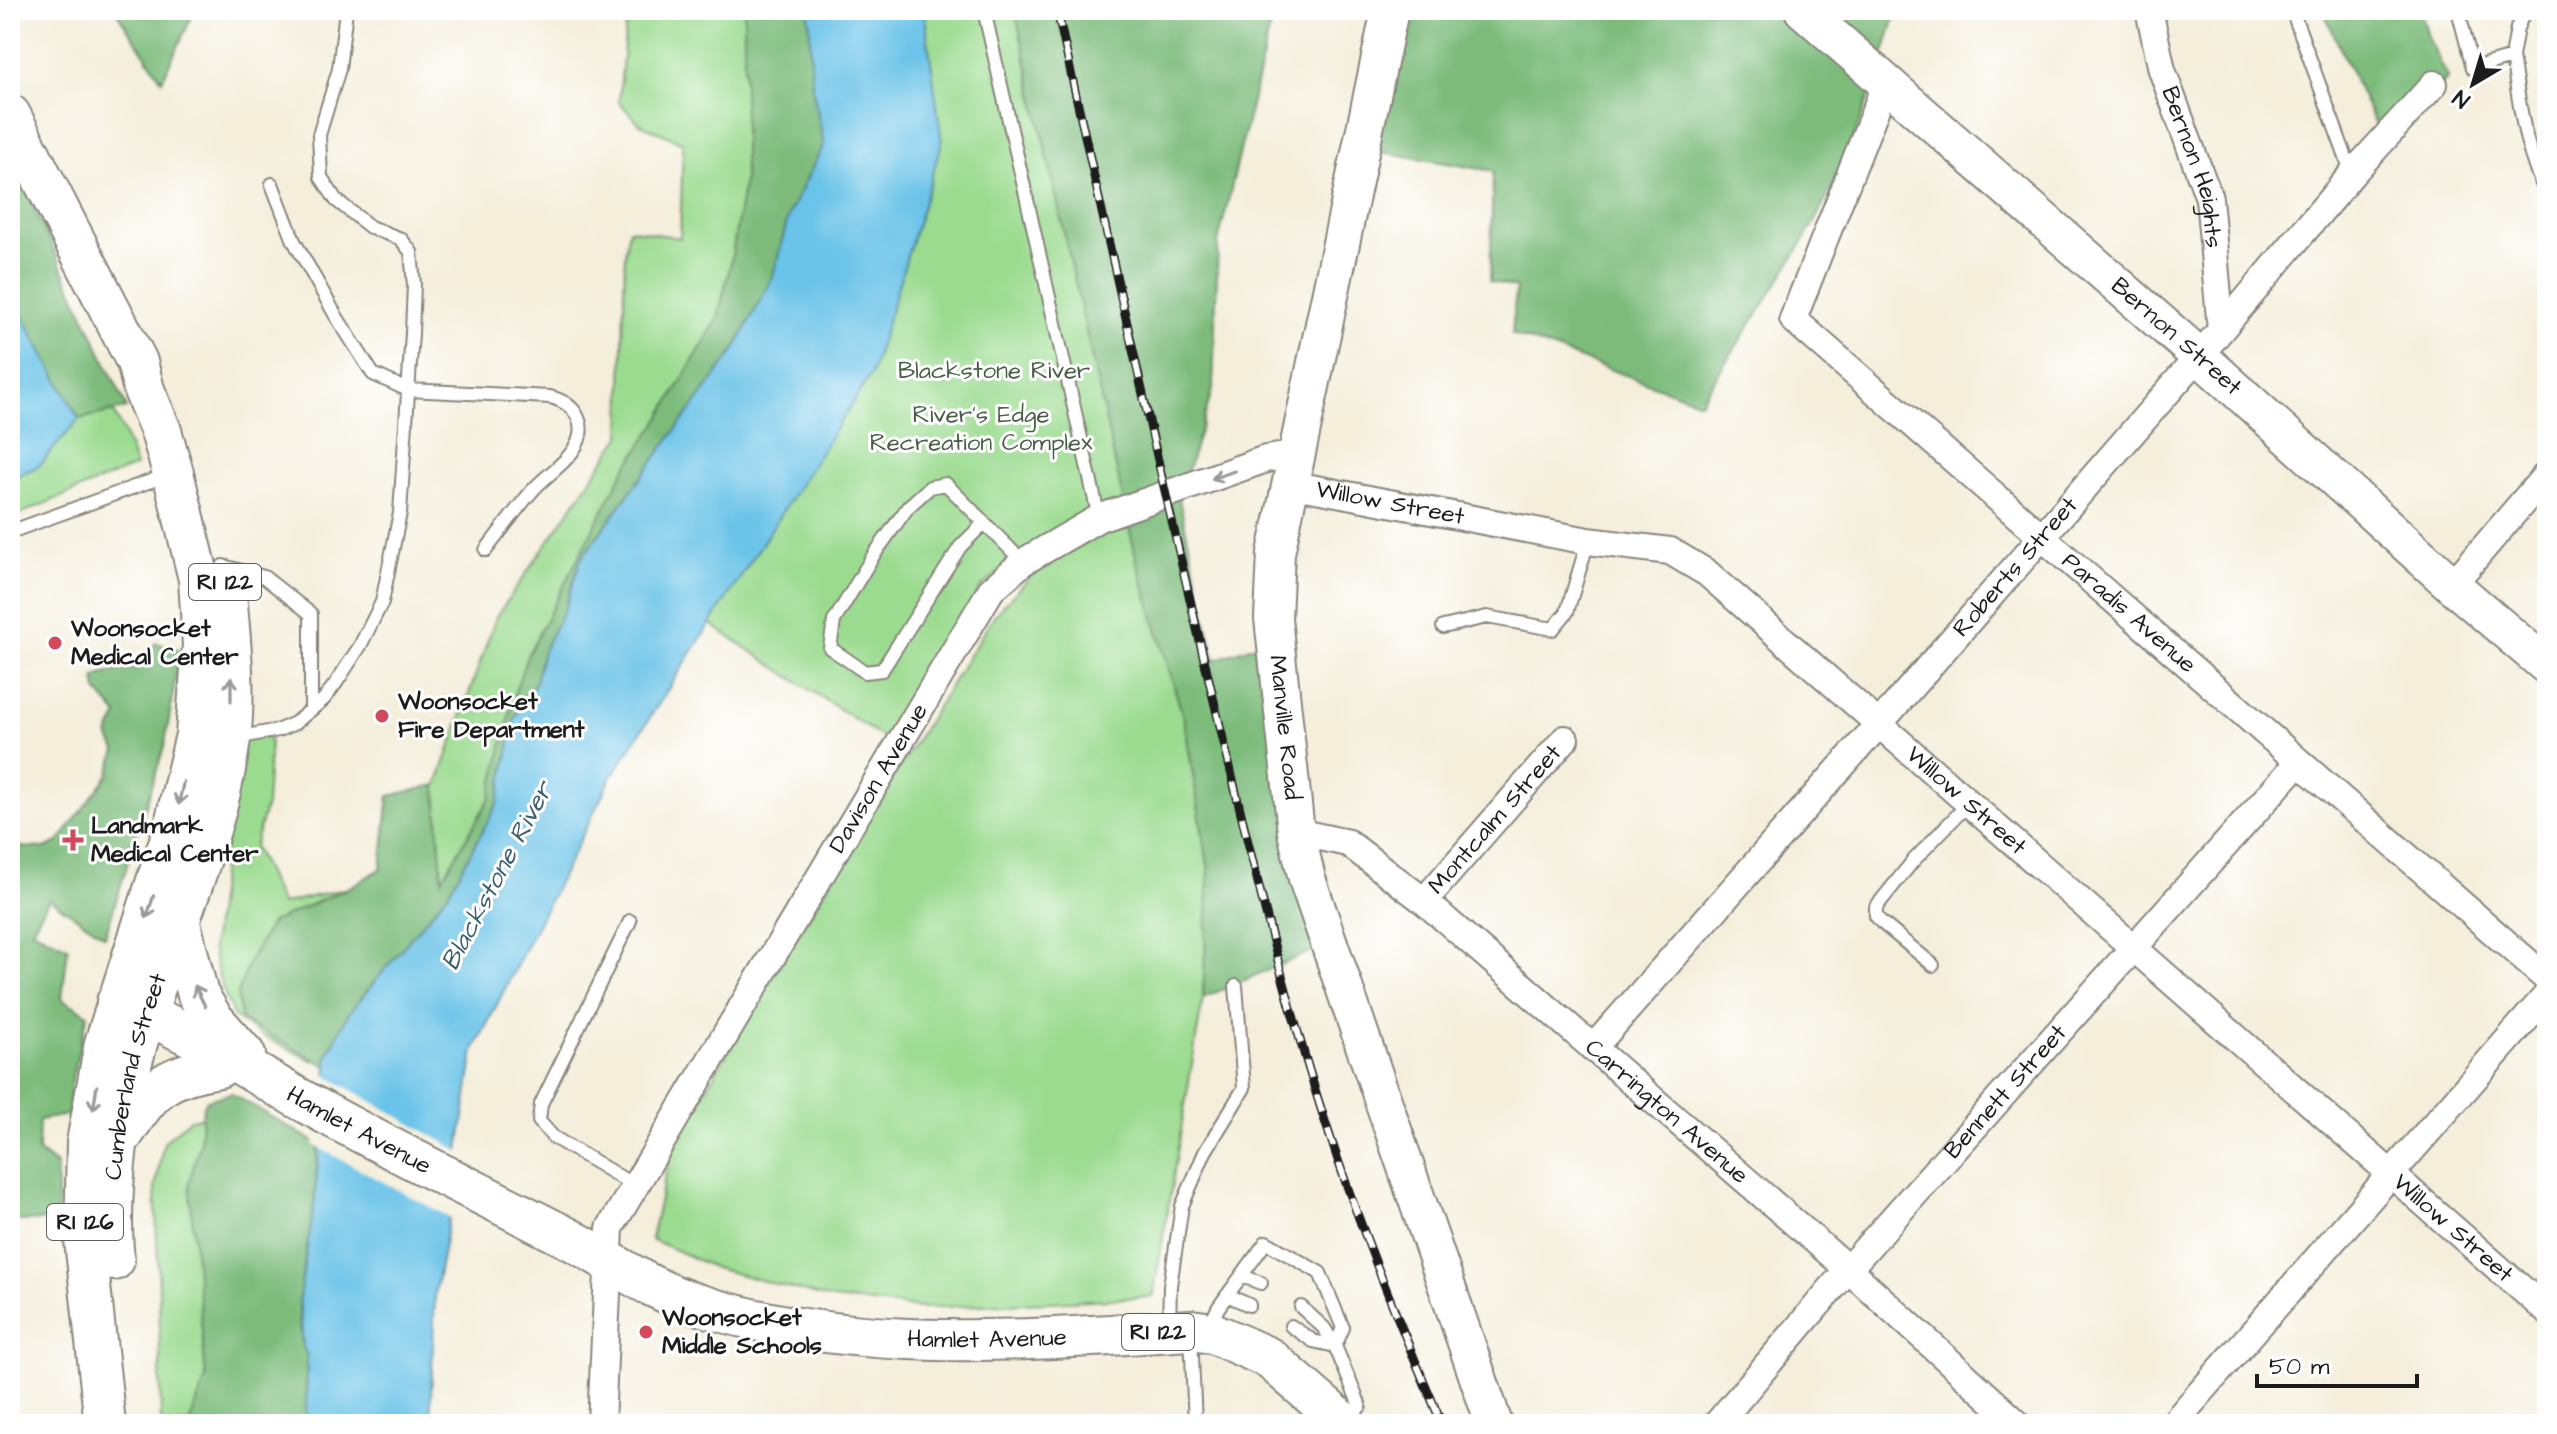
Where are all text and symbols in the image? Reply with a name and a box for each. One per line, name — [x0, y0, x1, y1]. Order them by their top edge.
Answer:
north arrow — [2433, 44, 2513, 124]
street label: Bernon Heights — [2153, 82, 2230, 249]
text: N — [2446, 82, 2477, 115]
street label: Bernon Street — [2103, 269, 2249, 404]
park label: Blackstone River — [898, 354, 1090, 388]
park label: River's Edge Recreation Complex — [870, 398, 1093, 460]
one-way arrow — [1211, 468, 1236, 483]
street label: Willow Street — [1313, 472, 1468, 534]
street label: Roberts Street — [1945, 489, 2086, 645]
street label: Paradis Avenue — [2054, 545, 2203, 681]
road number: RI 122 — [189, 564, 261, 600]
place label: Woonsocket Medical Center — [70, 612, 239, 674]
marker: Woonsocket Medical Center — [46, 634, 64, 652]
street label: Manville Road — [1260, 653, 1309, 802]
one-way arrow — [223, 676, 239, 703]
place label: Woonsocket Fire Department — [397, 685, 585, 747]
street label: Davison Avenue — [821, 697, 936, 860]
marker: Woonsocket Fire Department — [373, 707, 391, 725]
street label: Montcalm Street — [1420, 737, 1570, 902]
street label: Willow Street — [1898, 738, 2034, 863]
water label: Blackstone River — [432, 773, 563, 976]
one-way arrow — [173, 780, 188, 805]
place label: Landmark Medical Center — [91, 809, 259, 871]
marker: Landmark Medical Center — [62, 829, 84, 851]
one-way arrow — [142, 894, 156, 919]
street label: Cumberland Street — [97, 968, 176, 1181]
one-way arrow — [192, 985, 207, 1009]
street label: Bennett Street — [1936, 1017, 2075, 1167]
street label: Carrington Avenue — [1577, 1031, 1756, 1192]
street label: Hamlet Avenue — [280, 1078, 437, 1183]
one-way arrow — [86, 1084, 101, 1110]
street label: Willow Street — [2385, 1166, 2521, 1291]
road number: RI 126 — [47, 1204, 123, 1240]
place label: Woonsocket Middle Schools — [661, 1301, 822, 1363]
road number: RI 122 — [1122, 1314, 1194, 1350]
street label: Hamlet Avenue — [907, 1320, 1067, 1357]
marker: Woonsocket Middle Schools — [637, 1323, 655, 1341]
scale bar — [2257, 1338, 2417, 1388]
text: 50 m — [2269, 1350, 2330, 1384]

